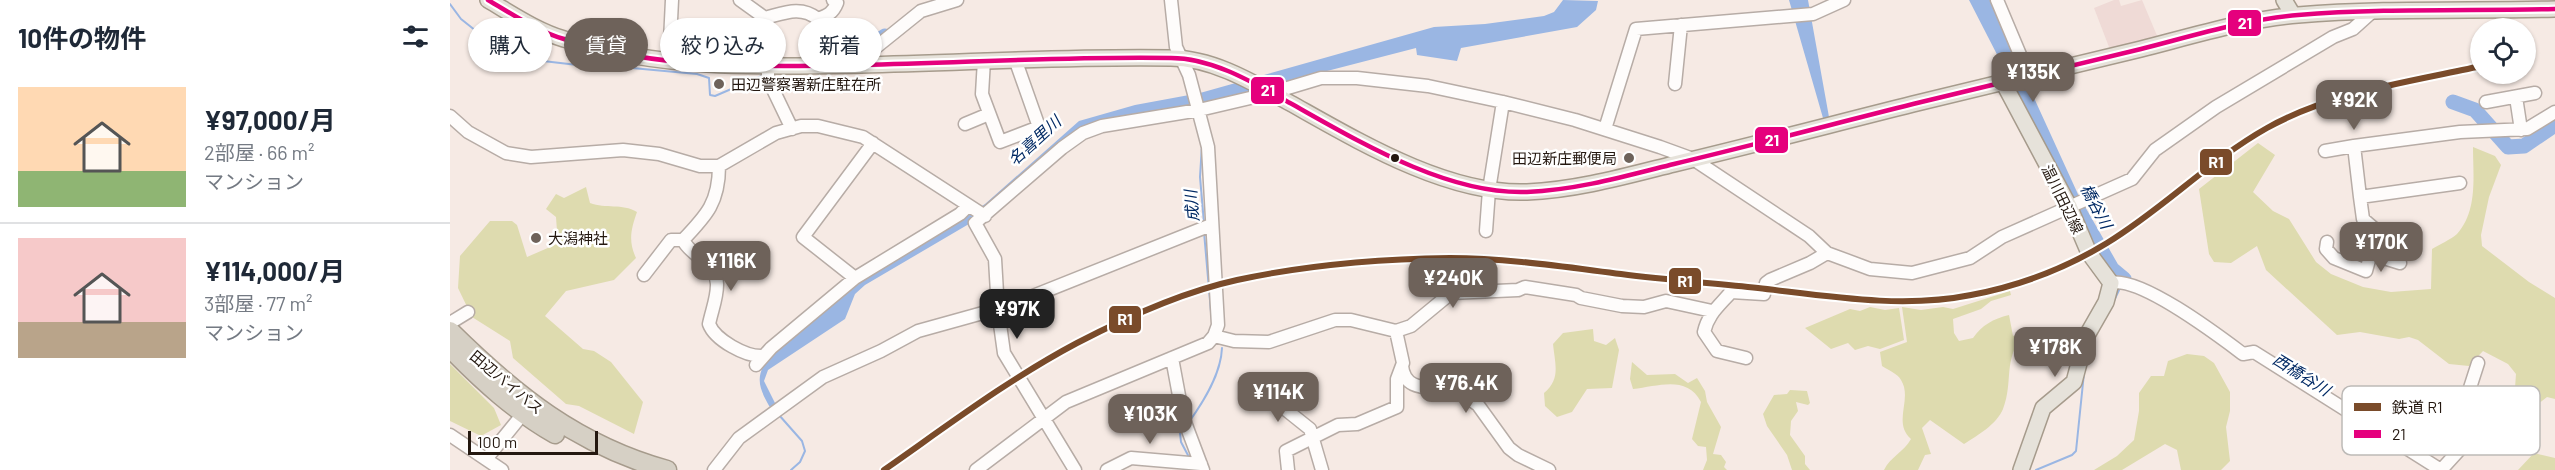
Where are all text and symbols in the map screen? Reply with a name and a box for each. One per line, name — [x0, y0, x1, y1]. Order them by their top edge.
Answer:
line badge: 21 — [2227, 9, 2262, 37]
text: 21 — [2238, 13, 2252, 32]
chip: 購入 — [468, 18, 552, 72]
chip: 賃貸 — [564, 18, 648, 72]
chip: 絞り込み — [660, 18, 786, 72]
chip: 新着 — [798, 18, 882, 72]
map controls — [2470, 18, 2536, 84]
button: locate — [2470, 18, 2536, 84]
icon: filters — [399, 20, 432, 53]
text: 10件の物件 — [18, 22, 146, 53]
pin: ¥135K — [1991, 52, 2075, 103]
text: ¥135K — [2006, 59, 2060, 83]
place label: 田辺警察署新庄駐在所 — [731, 75, 881, 93]
line badge: 21 — [1250, 76, 1285, 105]
marker: 田辺警察署新庄駐在所 — [712, 77, 726, 91]
text: 21 — [1261, 80, 1275, 99]
pin: ¥92K — [2318, 80, 2390, 131]
text: ¥92K — [2330, 87, 2378, 111]
text: ¥97,000/月 — [204, 104, 336, 135]
water label: 名喜里川 — [1004, 110, 1066, 168]
icon: home — [66, 111, 138, 183]
line badge: 21 — [1754, 126, 1789, 154]
text: 21 — [1765, 130, 1779, 149]
text: 2部屋 · 66 m² — [204, 140, 315, 164]
line badge: R1 — [2199, 148, 2233, 176]
place label: 田辺新庄郵便局 — [1512, 149, 1617, 167]
marker: 田辺新庄郵便局 — [1622, 151, 1636, 165]
unlabelled marker — [1389, 152, 1401, 164]
text: R1 — [2208, 152, 2224, 171]
street label: 温川田辺線 — [2038, 161, 2088, 237]
text: マンション — [204, 169, 304, 193]
water label: 橋谷川 — [2077, 180, 2118, 233]
water label: 成川 — [1180, 187, 1202, 223]
pin: ¥170K — [2339, 222, 2423, 273]
place label: 大潟神社 — [548, 229, 608, 247]
text: ¥170K — [2354, 229, 2408, 253]
marker: 大潟神社 — [529, 231, 543, 245]
pin: ¥116K — [689, 241, 773, 292]
text: ¥116K — [705, 248, 757, 272]
text: ¥114,000/月 — [204, 255, 345, 286]
pin: ¥240K — [1411, 258, 1495, 309]
icon: home — [66, 262, 138, 334]
text: ¥240K — [1423, 265, 1483, 289]
line badge: R1 — [1668, 267, 1702, 295]
text: R1 — [1677, 271, 1693, 290]
pin: ¥97K — [981, 289, 1053, 340]
text: 3部屋 · 77 m² — [204, 291, 312, 315]
text: ¥97K — [994, 296, 1040, 320]
line badge: R1 — [1108, 305, 1142, 334]
text: R1 — [1117, 309, 1133, 328]
text: マンション — [204, 320, 304, 344]
pin: ¥178K — [2013, 327, 2097, 378]
text: ¥178K — [2028, 334, 2082, 358]
street label: 田辺バイパス — [467, 346, 547, 418]
water label: 西橋谷川 — [2270, 349, 2336, 400]
pin: ¥76.4K — [1417, 363, 1515, 414]
text: ¥76.4K — [1434, 370, 1498, 394]
pin: ¥114K — [1236, 372, 1320, 423]
text: ¥114K — [1252, 379, 1304, 403]
legend — [2342, 386, 2540, 455]
pin: ¥103K — [1108, 394, 1192, 445]
text: 鉄道 R1 — [2392, 397, 2443, 416]
text: ¥103K — [1122, 401, 1178, 425]
text: 21 — [2392, 424, 2406, 443]
scale bar — [468, 428, 598, 456]
text: 100 m — [477, 432, 517, 451]

